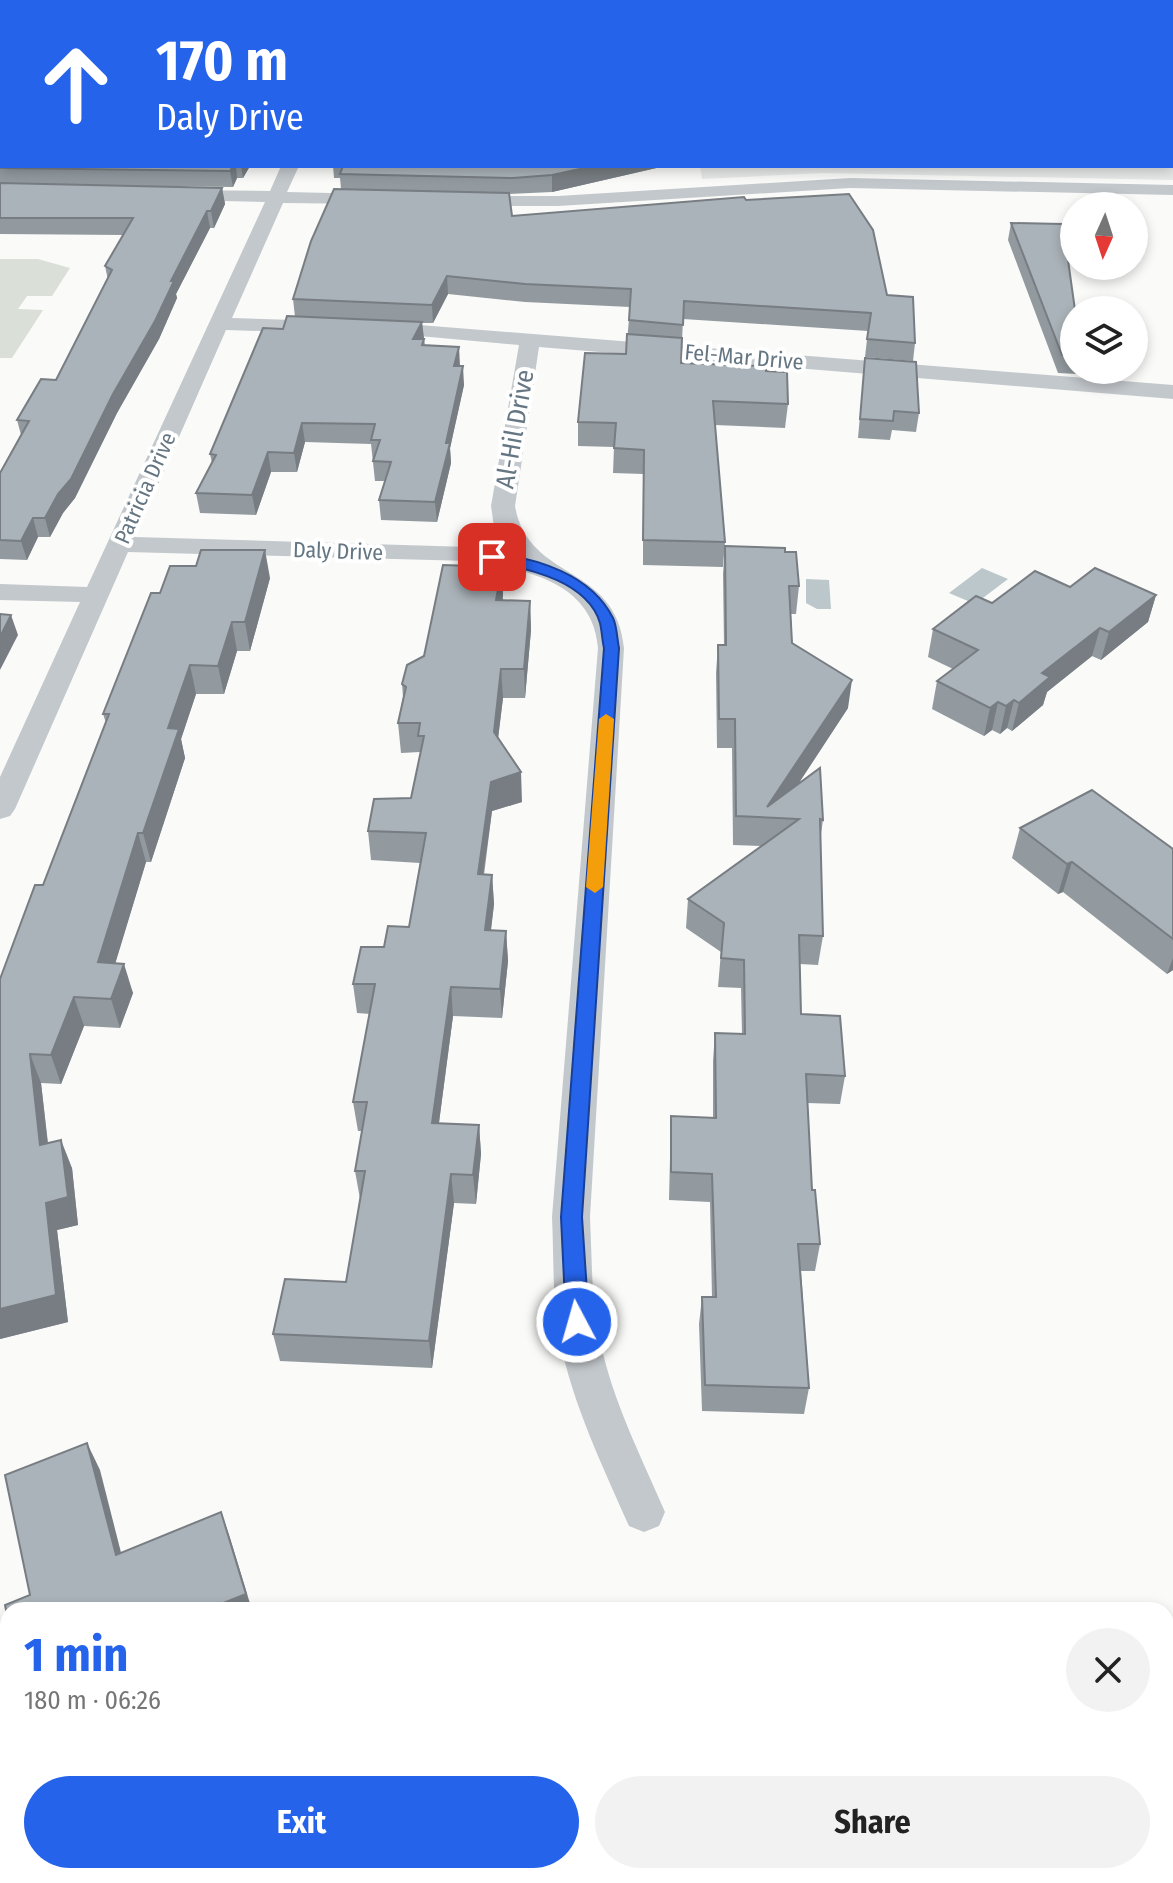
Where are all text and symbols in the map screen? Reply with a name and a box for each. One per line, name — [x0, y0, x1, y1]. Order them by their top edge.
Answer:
text: 170 m — [156, 28, 288, 95]
icon: ahead — [24, 32, 128, 136]
text: Daly Drive — [156, 96, 304, 140]
north arrow — [1060, 192, 1148, 280]
map controls — [1060, 192, 1148, 384]
button: layers — [1060, 296, 1148, 384]
street label: Fel-Mar Drive — [683, 338, 805, 376]
street label: Al-Hil Drive — [489, 367, 541, 491]
street label: Patricia Drive — [108, 428, 182, 548]
pin — [458, 523, 526, 591]
icon: arrive — [470, 535, 514, 579]
street label: Daly Drive — [292, 536, 384, 566]
position arrow — [535, 1280, 619, 1364]
text: 1 min — [24, 1626, 129, 1684]
button: close — [1066, 1628, 1150, 1712]
text: 180 m · 06:26 — [24, 1685, 161, 1716]
button: Exit — [24, 1776, 579, 1868]
button: Share — [595, 1776, 1150, 1868]

